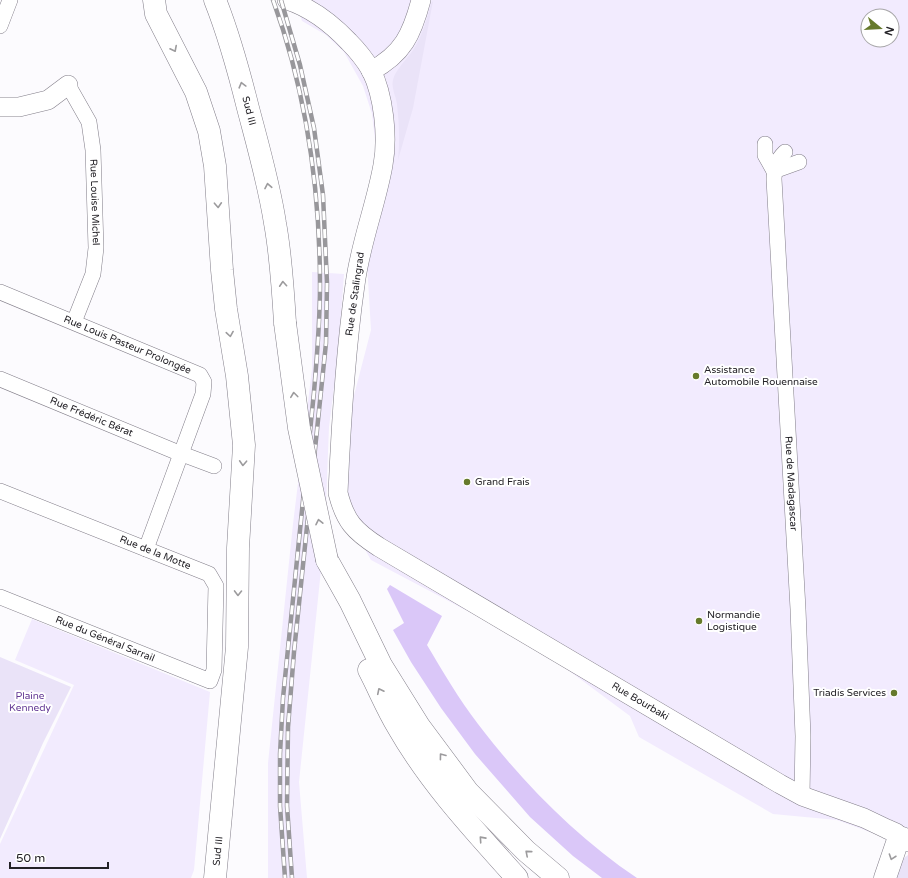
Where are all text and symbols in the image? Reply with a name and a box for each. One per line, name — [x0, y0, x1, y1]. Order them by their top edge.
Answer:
north arrow — [860, 8, 900, 48]
text: N — [881, 25, 897, 37]
one-way arrow — [169, 45, 177, 52]
one-way arrow — [238, 82, 247, 89]
street label: Sud III — [239, 95, 258, 127]
street label: Rue Louise Michel — [87, 159, 102, 246]
one-way arrow — [264, 182, 273, 189]
one-way arrow — [214, 202, 223, 208]
street label: Rue de Stalingrad — [343, 251, 367, 337]
one-way arrow — [278, 281, 287, 287]
street label: Rue Louis Pasteur Prolongée — [62, 313, 193, 377]
one-way arrow — [225, 331, 234, 337]
place label: Assistance Automobile Rouennaise — [704, 364, 818, 388]
marker: Assistance Automobile Rouennaise — [691, 371, 701, 381]
one-way arrow — [290, 392, 299, 398]
street label: Rue Frédéric Bérat — [48, 394, 135, 439]
street label: Rue de Madagascar — [782, 436, 800, 531]
one-way arrow — [238, 460, 247, 466]
place label: Grand Frais — [475, 476, 530, 488]
marker: Grand Frais — [462, 477, 472, 487]
one-way arrow — [315, 519, 323, 525]
street label: Rue de la Motte — [118, 533, 193, 572]
one-way arrow — [234, 590, 242, 596]
place label: Normandie Logistique — [707, 609, 760, 633]
street label: Rue du Général Sarrail — [54, 614, 156, 664]
marker: Normandie Logistique — [694, 616, 704, 626]
street label: Rue Bourbaki — [609, 680, 671, 723]
place label: Triadis Services — [813, 687, 886, 699]
one-way arrow — [377, 688, 385, 696]
marker: Triadis Services — [889, 688, 899, 698]
park label: Plaine Kennedy — [9, 690, 52, 714]
one-way arrow — [440, 754, 447, 761]
street label: Sud III — [210, 836, 226, 866]
one-way arrow — [479, 836, 486, 843]
scale bar — [10, 844, 108, 870]
text: 50 m — [16, 851, 45, 865]
one-way arrow — [526, 851, 533, 858]
one-way arrow — [888, 854, 897, 861]

